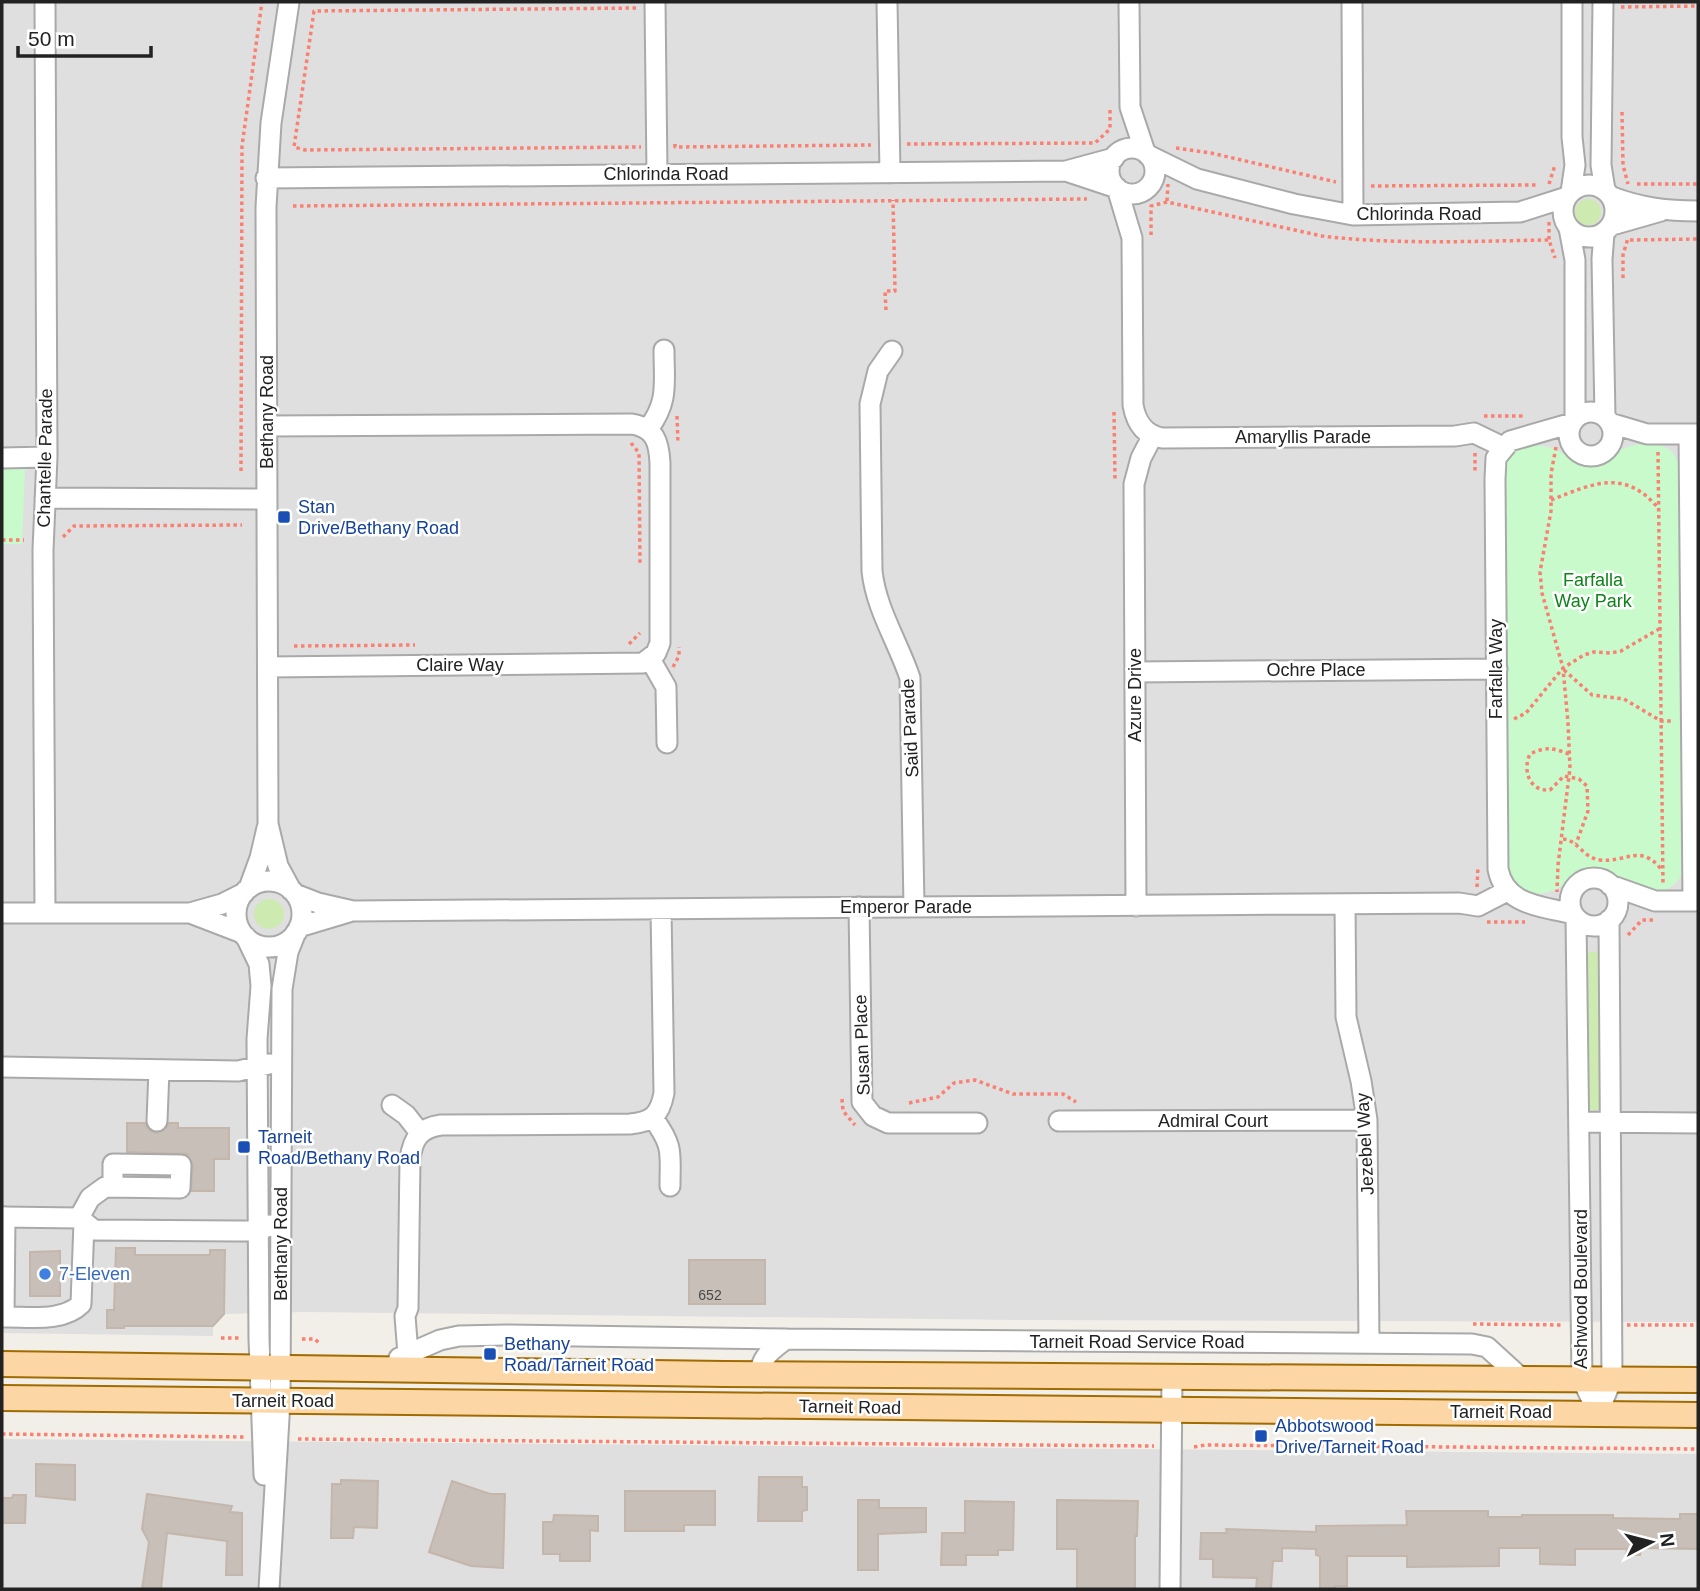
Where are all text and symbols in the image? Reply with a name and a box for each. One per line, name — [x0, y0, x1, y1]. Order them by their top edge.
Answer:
scale bar — [18, 14, 150, 58]
text: 50 m — [28, 27, 75, 50]
street label: Chlorinda Road — [603, 164, 729, 184]
street label: Chlorinda Road — [1356, 204, 1482, 224]
street label: Bethany Road — [257, 355, 277, 469]
street label: Chantelle Parade — [34, 388, 56, 528]
street label: Amaryllis Parade — [1235, 427, 1371, 447]
place label: Stan Drive/Bethany Road — [298, 497, 459, 538]
marker: Stan Drive/Bethany Road — [276, 509, 292, 525]
park label: Farfalla Way Park — [1554, 570, 1633, 611]
street label: Farfalla Way — [1486, 619, 1506, 719]
street label: Azure Drive — [1125, 648, 1145, 742]
street label: Claire Way — [416, 655, 504, 675]
street label: Ochre Place — [1266, 660, 1366, 680]
street label: Said Parade — [897, 678, 923, 778]
street label: Emperor Parade — [840, 897, 972, 917]
street label: Susan Place — [850, 994, 874, 1096]
street label: Jezebel Way — [1352, 1092, 1378, 1196]
street label: Admiral Court — [1158, 1111, 1268, 1131]
place label: Tarneit Road/Bethany Road — [258, 1127, 420, 1168]
marker: Tarneit Road/Bethany Road — [236, 1139, 252, 1155]
street label: Bethany Road — [271, 1187, 291, 1301]
street label: Ashwood Boulevard — [1571, 1209, 1591, 1369]
place label: 7-Eleven — [59, 1264, 130, 1284]
marker: 7-Eleven — [37, 1266, 53, 1282]
house number: 652 — [698, 1287, 722, 1303]
street label: Tarneit Road Service Road — [1029, 1332, 1245, 1352]
place label: Bethany Road/Tarneit Road — [504, 1334, 654, 1375]
marker: Bethany Road/Tarneit Road — [482, 1346, 498, 1362]
street label: Tarneit Road — [232, 1391, 334, 1411]
street label: Tarneit Road — [799, 1396, 901, 1418]
street label: Tarneit Road — [1450, 1402, 1552, 1422]
place label: Abbotswood Drive/Tarneit Road — [1275, 1416, 1424, 1457]
marker: Abbotswood Drive/Tarneit Road — [1253, 1428, 1269, 1444]
north arrow — [1616, 1507, 1686, 1577]
text: N — [1656, 1532, 1679, 1548]

